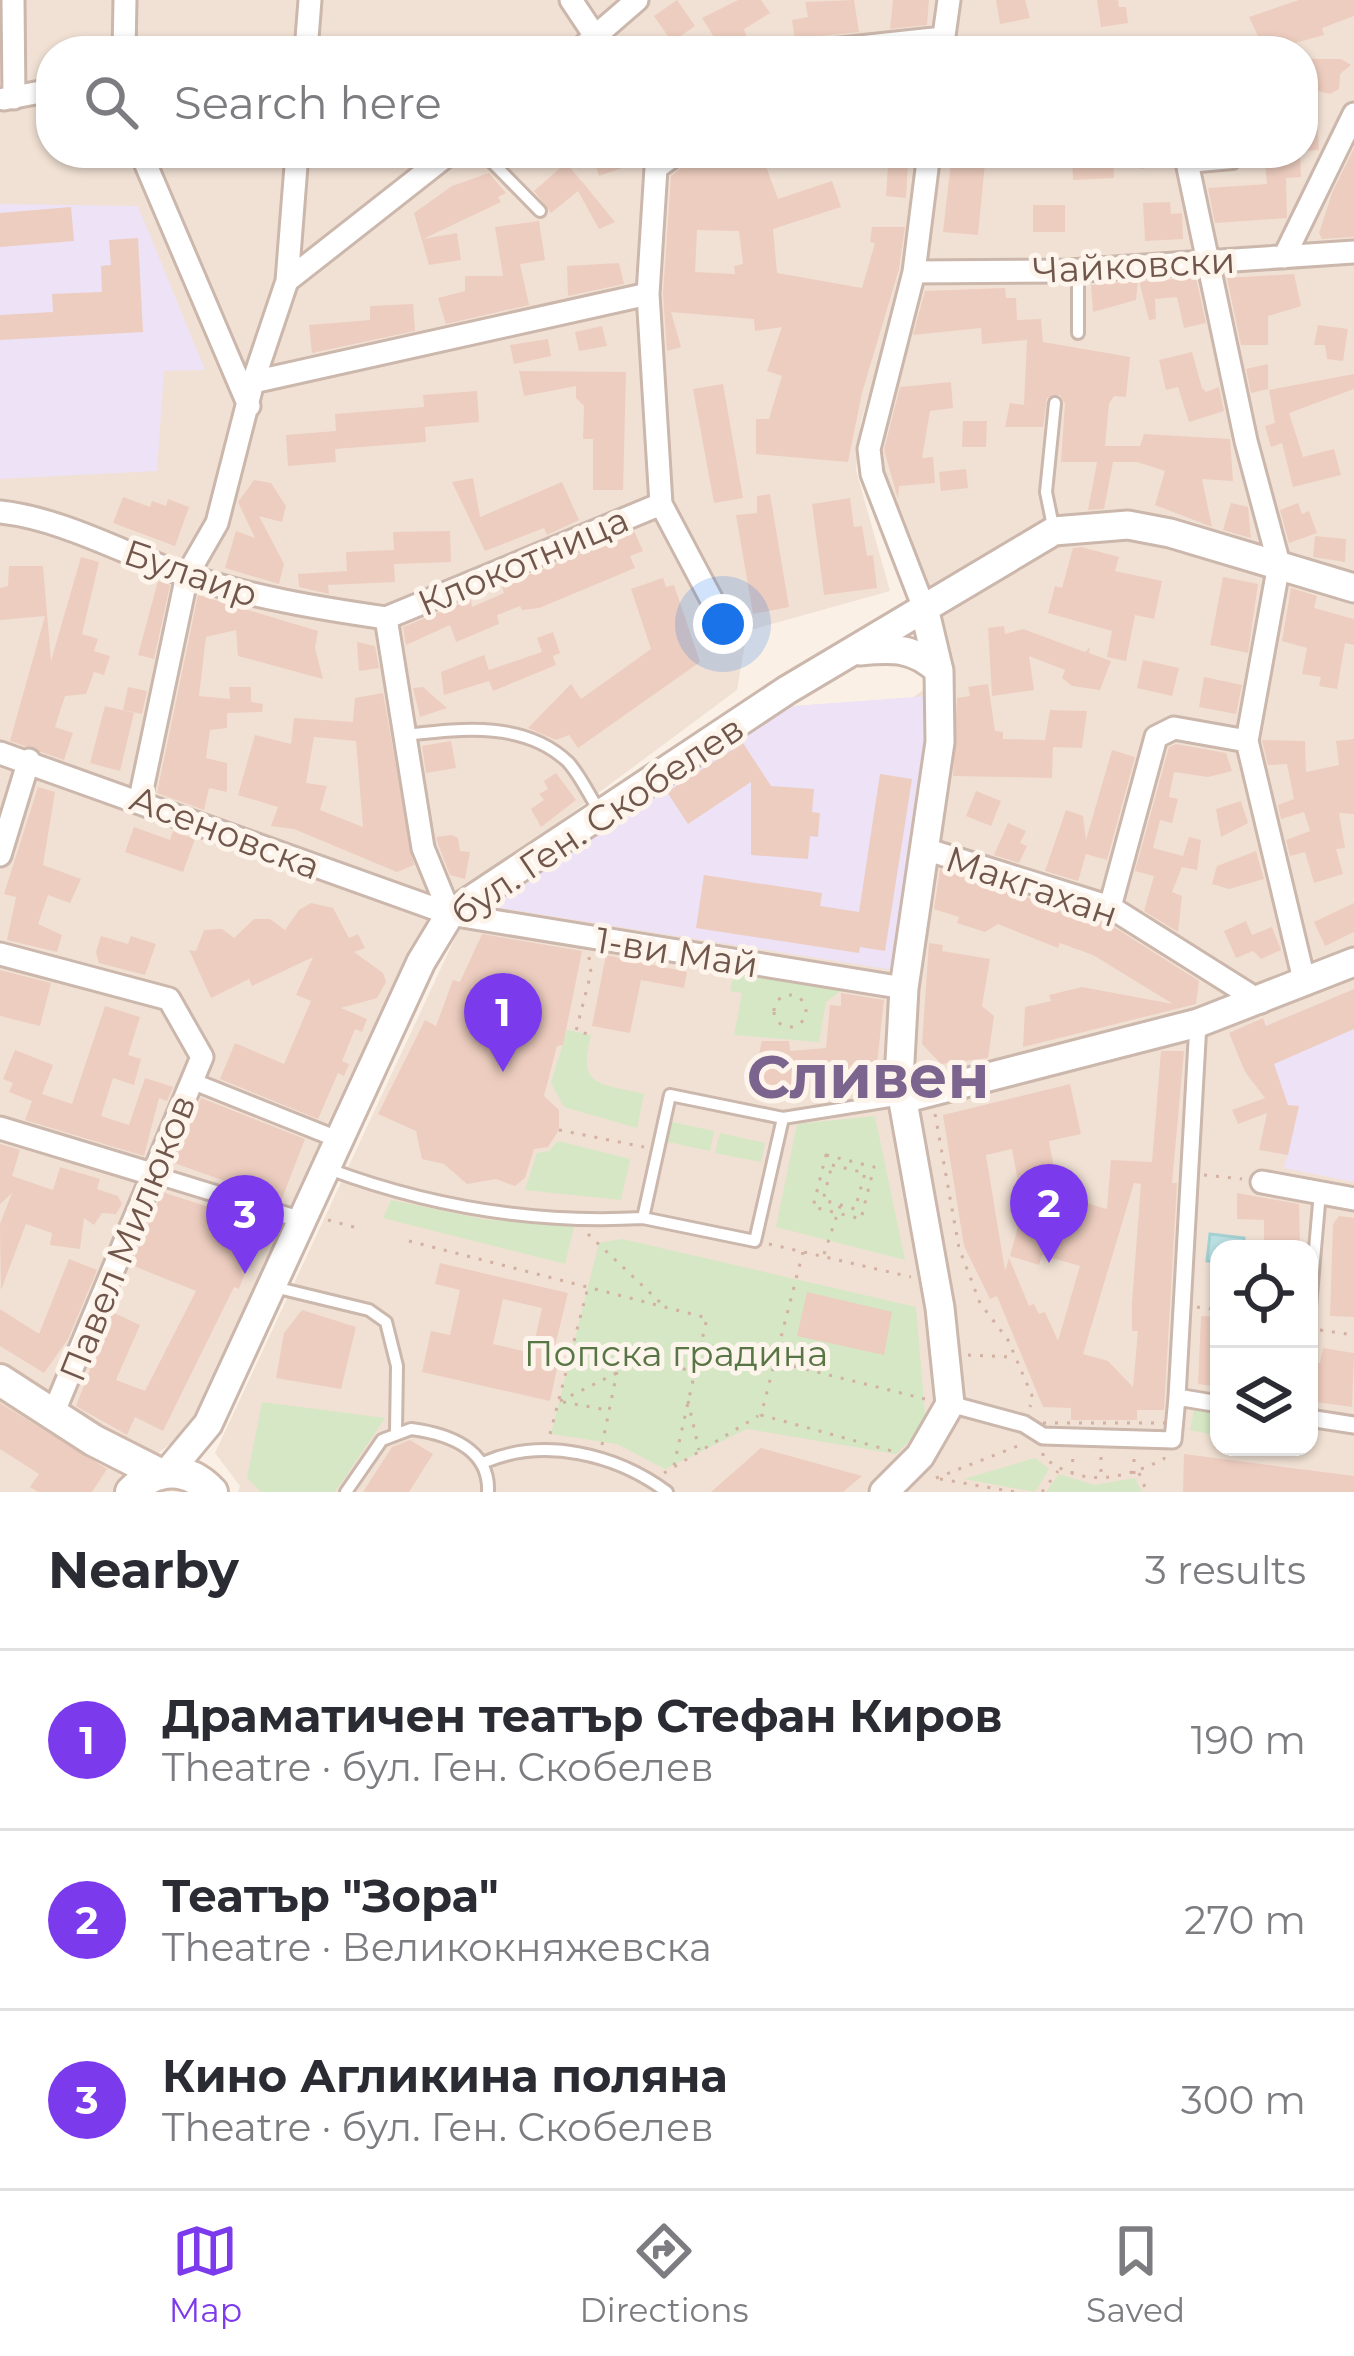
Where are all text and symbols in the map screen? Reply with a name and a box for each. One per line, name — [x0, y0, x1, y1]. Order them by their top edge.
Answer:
search box — [36, 36, 1318, 168]
icon: search — [78, 69, 144, 135]
text: Search here — [174, 75, 442, 130]
street label: Чайковски — [1032, 238, 1236, 292]
street label: Клокотница — [411, 497, 635, 625]
street label: Булаир — [119, 530, 263, 616]
your location — [693, 594, 753, 654]
street label: бул. Ген. Скобелев — [442, 706, 752, 934]
street label: Асеновска — [124, 776, 326, 888]
street label: Макгахан — [940, 836, 1124, 936]
street label: 1-ви Май — [593, 918, 761, 986]
pin: 1 — [464, 973, 542, 1072]
district label: Сливен — [747, 1040, 989, 1113]
street label: Павел Милюков — [49, 1088, 205, 1388]
pin: 2 — [1010, 1164, 1088, 1263]
pin: 3 — [206, 1175, 284, 1274]
map controls — [1210, 1240, 1318, 1456]
button: locate — [1210, 1240, 1318, 1348]
park label: Попска градина — [524, 1331, 828, 1375]
button: layers — [1210, 1348, 1318, 1456]
text: Nearby — [48, 1539, 239, 1601]
text: 3 results — [1145, 1546, 1306, 1594]
text: Драматичен театър Стефан Киров — [162, 1688, 1002, 1743]
text: 1 — [79, 1716, 95, 1764]
text: 190 m — [1191, 1716, 1306, 1764]
text: Theatre · бул. Ген. Скобелев — [162, 1743, 714, 1791]
text: Театър "Зора" — [162, 1868, 499, 1923]
text: 2 — [75, 1896, 99, 1944]
text: 270 m — [1184, 1896, 1306, 1944]
text: Theatre · Великокняжевска — [162, 1923, 712, 1971]
text: Кино Агликина поляна — [162, 2048, 728, 2103]
text: 3 — [75, 2076, 99, 2124]
text: 300 m — [1181, 2076, 1306, 2124]
text: Theatre · бул. Ген. Скобелев — [162, 2103, 714, 2151]
tab: Map — [169, 2218, 242, 2330]
tab: Directions — [580, 2218, 749, 2330]
tab: Saved — [1086, 2218, 1185, 2330]

